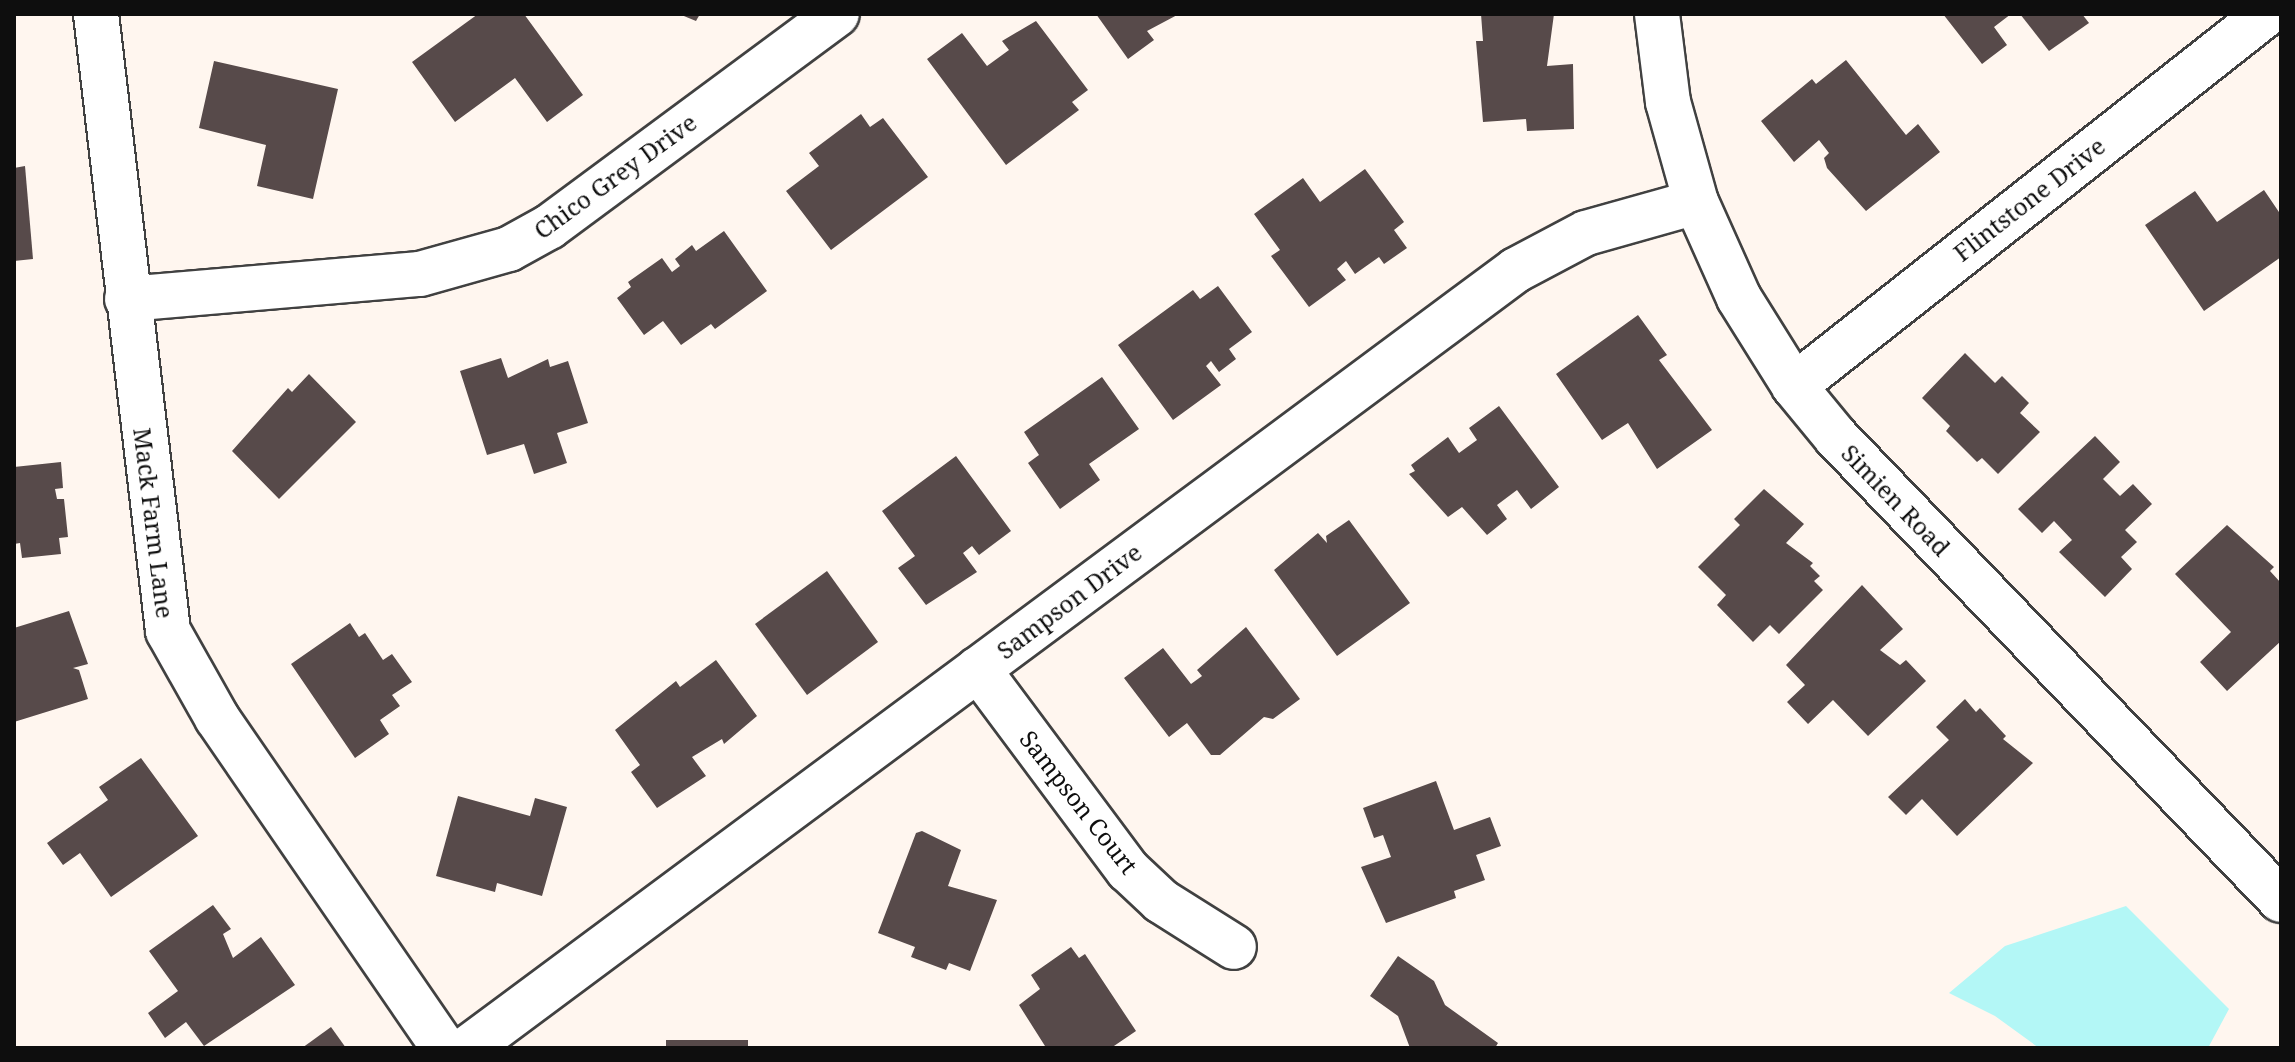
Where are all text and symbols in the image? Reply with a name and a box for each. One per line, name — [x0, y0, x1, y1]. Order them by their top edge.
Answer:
street label: Chico Grey Drive — [528, 107, 702, 245]
street label: Flintstone Drive — [1948, 131, 2110, 267]
street label: Mack Farm Lane — [128, 426, 180, 620]
street label: Simien Road — [1836, 438, 1956, 562]
street label: Sampson Drive — [991, 537, 1147, 665]
street label: Sampson Court — [1014, 725, 1144, 879]

